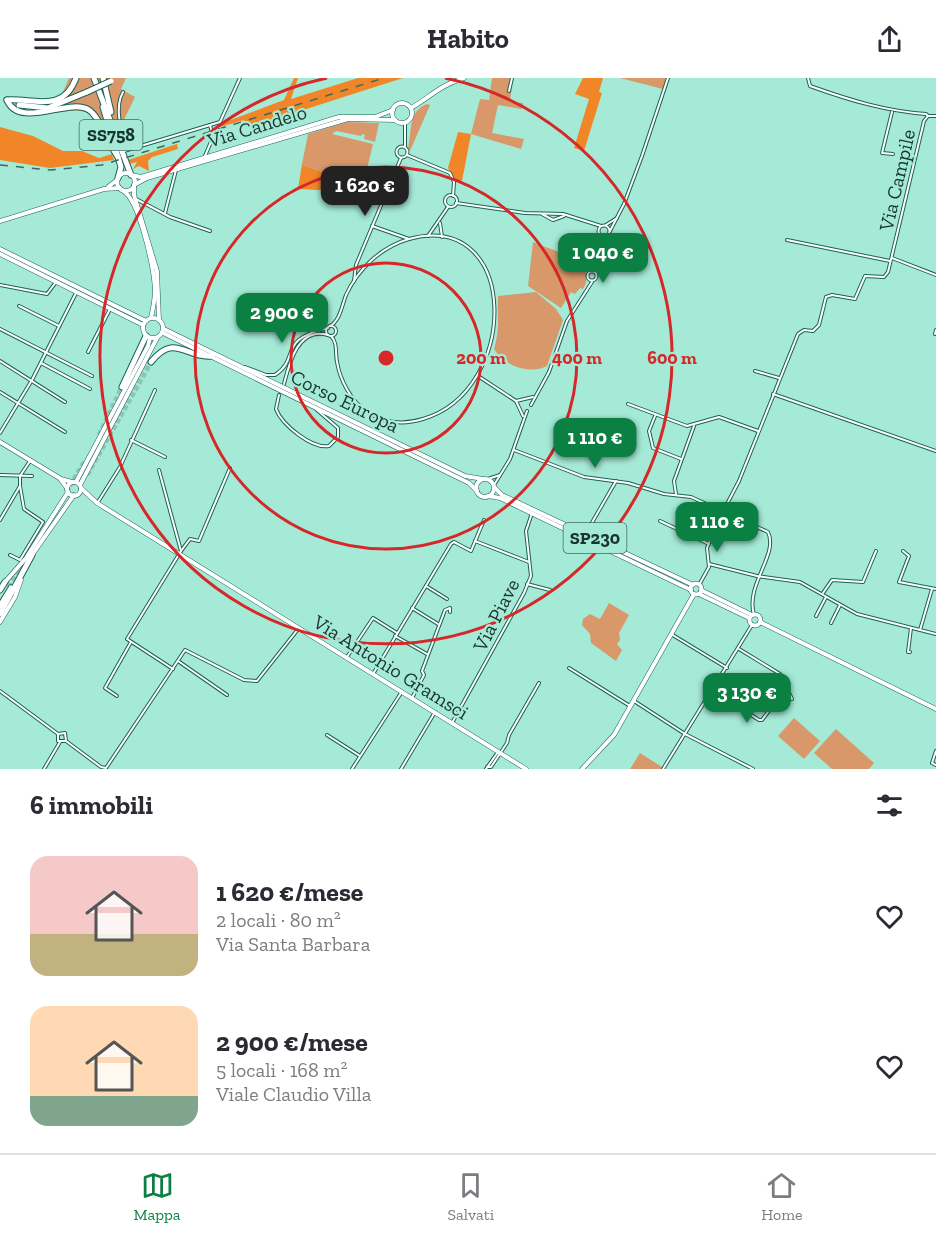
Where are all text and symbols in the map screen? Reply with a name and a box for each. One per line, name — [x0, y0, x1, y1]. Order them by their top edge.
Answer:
icon: menu — [30, 23, 63, 56]
text: Habito — [427, 23, 509, 55]
icon: share — [873, 23, 906, 56]
street label: Via Candelo — [204, 100, 309, 153]
road number: SS758 — [80, 120, 142, 150]
street label: Via Campile — [873, 127, 920, 234]
pin: 1 620 € — [310, 166, 420, 217]
text: 1 620 € — [335, 173, 395, 197]
pin: 1 040 € — [548, 233, 658, 284]
text: 1 040 € — [572, 240, 634, 264]
pin: 2 900 € — [227, 293, 337, 344]
text: 2 900 € — [250, 300, 314, 324]
text: 200 m — [456, 347, 506, 369]
text: 400 m — [552, 347, 602, 369]
text: 600 m — [647, 347, 697, 369]
centre of rings — [376, 348, 396, 368]
street label: Corso Europa — [287, 364, 403, 438]
pin: 1 110 € — [540, 418, 650, 469]
text: 1 110 € — [567, 425, 623, 449]
pin: 1 110 € — [662, 502, 772, 553]
text: 1 110 € — [689, 509, 745, 533]
road number: SP230 — [564, 523, 626, 553]
street label: Via Piave — [467, 575, 524, 656]
street label: Via Antonio Gramsci — [308, 609, 473, 725]
pin: 3 130 € — [692, 673, 802, 724]
text: 3 130 € — [717, 680, 777, 704]
text: 6 immobili — [30, 789, 153, 821]
icon: filters — [873, 789, 906, 822]
text: 1 620 €/mese — [216, 876, 363, 908]
icon: home — [78, 880, 150, 952]
icon: heart — [873, 900, 906, 933]
text: 2 locali · 80 m² — [216, 908, 341, 932]
text: Via Santa Barbara — [216, 932, 370, 956]
text: 2 900 €/mese — [216, 1026, 368, 1058]
icon: home — [78, 1030, 150, 1102]
icon: heart — [873, 1050, 906, 1083]
text: 5 locali · 168 m² — [216, 1058, 347, 1082]
text: Viale Claudio Villa — [216, 1082, 371, 1106]
tab: Mappa — [134, 1169, 181, 1224]
tab: Salvati — [448, 1169, 494, 1224]
tab: Home — [761, 1169, 802, 1224]

